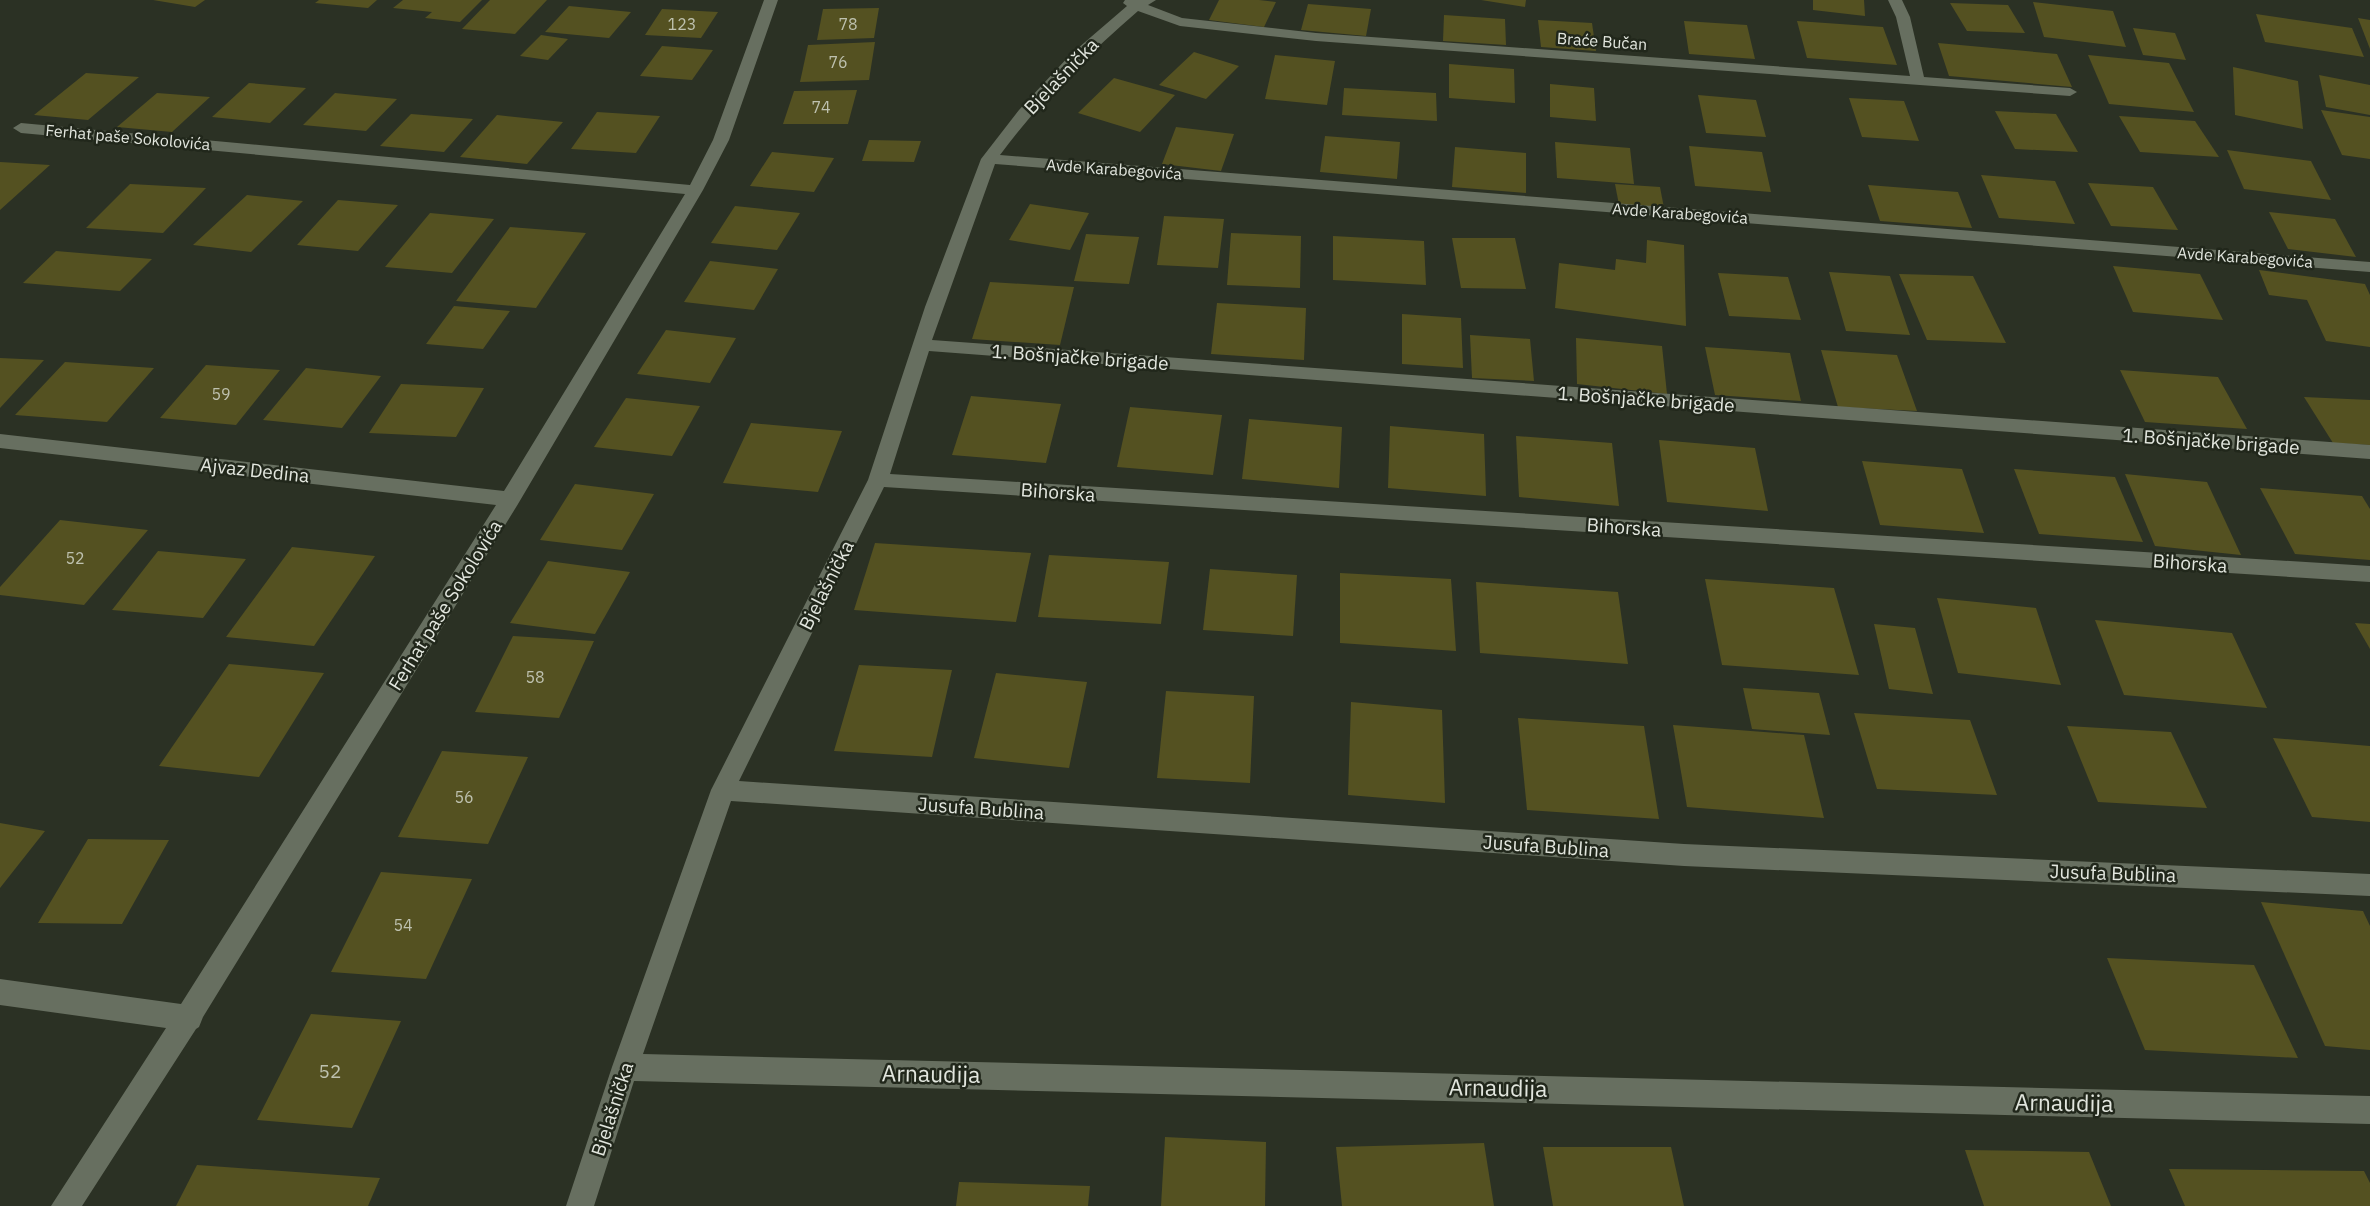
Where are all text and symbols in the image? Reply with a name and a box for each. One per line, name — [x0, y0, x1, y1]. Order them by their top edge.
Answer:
house number: 123 — [668, 14, 696, 34]
house number: 78 — [838, 14, 858, 34]
street label: Braće Bučan — [1556, 28, 1648, 54]
street label: Bjelašnička — [1019, 33, 1103, 119]
house number: 76 — [828, 52, 848, 72]
house number: 74 — [811, 97, 831, 117]
street label: Ferhat paše Sokolovića — [45, 120, 212, 154]
street label: Avde Karabegovića — [1045, 154, 1183, 184]
street label: Avde Karabegovića — [1611, 198, 1749, 228]
street label: Avde Karabegovića — [2176, 242, 2314, 272]
street label: 1. Bošnjačke brigade — [991, 339, 1169, 375]
street label: 1. Bošnjačke brigade — [1557, 381, 1735, 417]
house number: 59 — [211, 384, 231, 404]
street label: 1. Bošnjačke brigade — [2122, 423, 2300, 459]
street label: Ajvaz Dedina — [199, 452, 311, 488]
street label: Bihorska — [1020, 477, 1096, 507]
street label: Bihorska — [1586, 512, 1662, 542]
street label: Ferhat paše Sokolovića — [383, 515, 507, 695]
street label: Bjelašnička — [793, 536, 859, 634]
house number: 52 — [65, 548, 85, 568]
street label: Bihorska — [2152, 548, 2228, 578]
house number: 58 — [525, 667, 545, 687]
house number: 56 — [454, 787, 474, 807]
street label: Jusufa Bublina — [917, 792, 1045, 824]
street label: Jusufa Bublina — [1482, 830, 1610, 862]
street label: Jusufa Bublina — [2049, 859, 2177, 887]
house number: 54 — [393, 915, 413, 935]
street label: Arnaudija — [881, 1057, 981, 1089]
house number: 52 — [319, 1059, 341, 1083]
street label: Bjelašnička — [586, 1059, 638, 1159]
street label: Arnaudija — [1448, 1071, 1548, 1103]
street label: Arnaudija — [2014, 1086, 2114, 1118]

